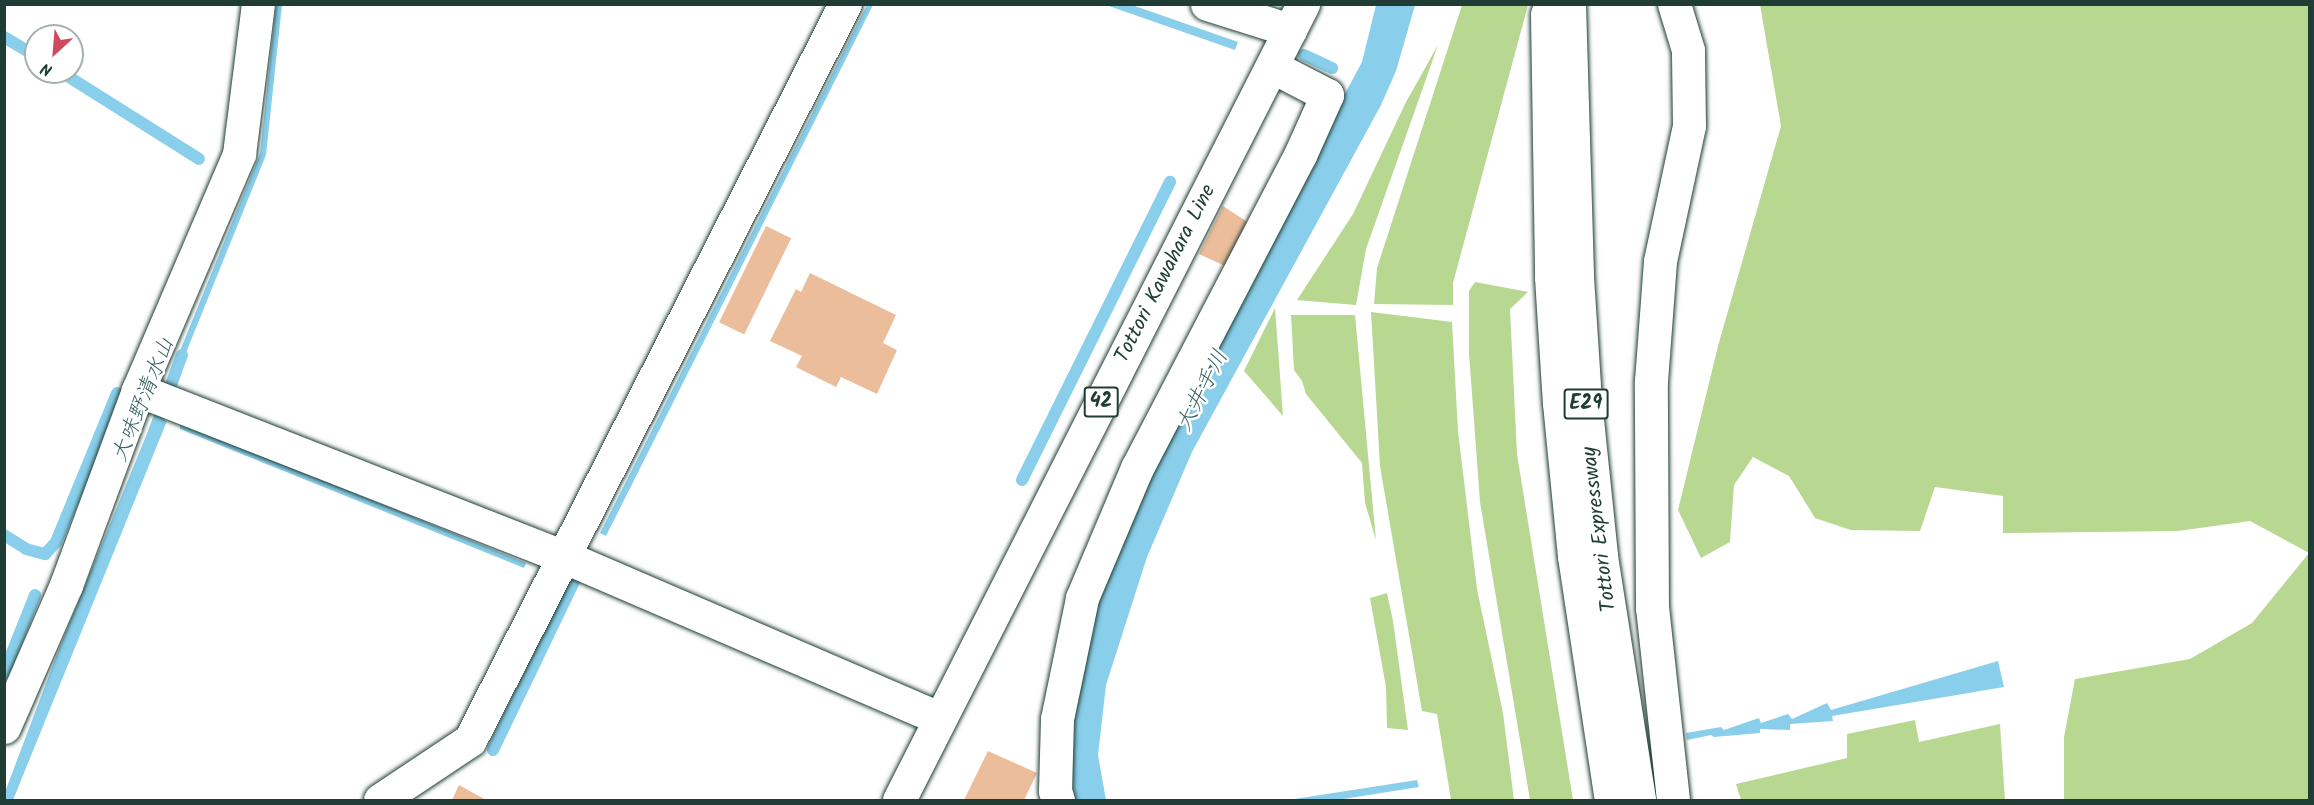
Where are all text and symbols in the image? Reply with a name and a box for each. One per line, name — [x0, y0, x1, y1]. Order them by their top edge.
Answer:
north arrow — [24, 24, 84, 84]
text: N — [37, 55, 57, 82]
street label: Tottori Kawahara Line — [1110, 181, 1222, 367]
water label: 大味野清水山 — [107, 334, 181, 466]
water label: 大井手川 — [1171, 346, 1235, 436]
road number: 42 — [1083, 385, 1119, 419]
road number: E29 — [1564, 387, 1608, 421]
street label: Tottori Expressway — [1577, 445, 1623, 613]

